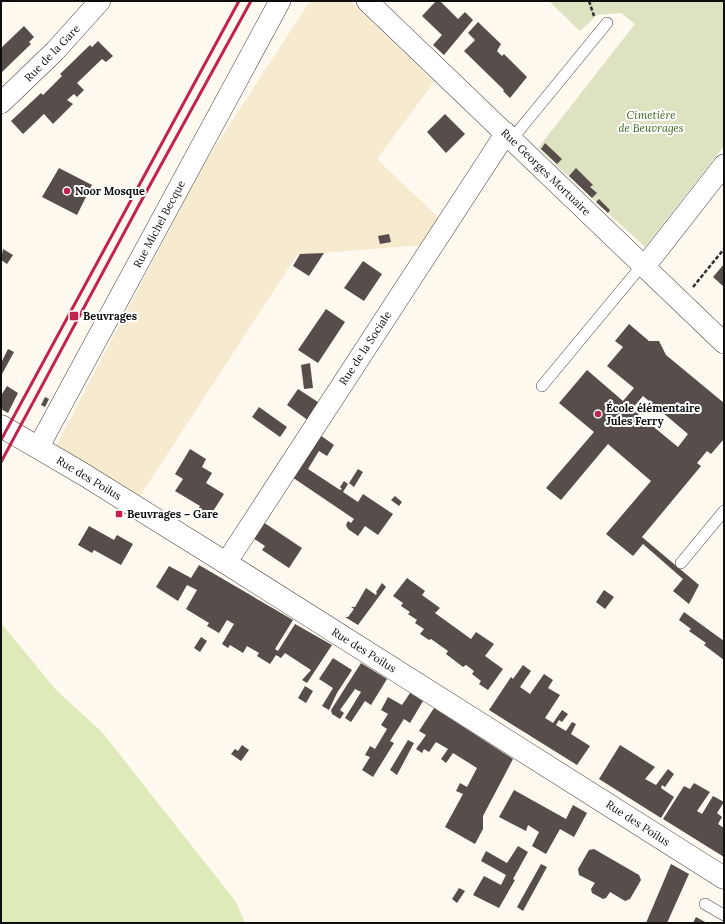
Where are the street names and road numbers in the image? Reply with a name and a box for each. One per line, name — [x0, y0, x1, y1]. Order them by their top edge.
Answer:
street label: Rue de la Gare — [21, 21, 83, 84]
street label: Rue Georges Mortuaire — [498, 126, 594, 218]
street label: Rue Michel Becque — [130, 178, 188, 270]
street label: Rue de la Sociale — [336, 308, 394, 388]
street label: Rue des Poilus — [54, 453, 124, 503]
street label: Rue des Poilus — [329, 625, 399, 675]
street label: Rue des Poilus — [603, 797, 673, 849]

